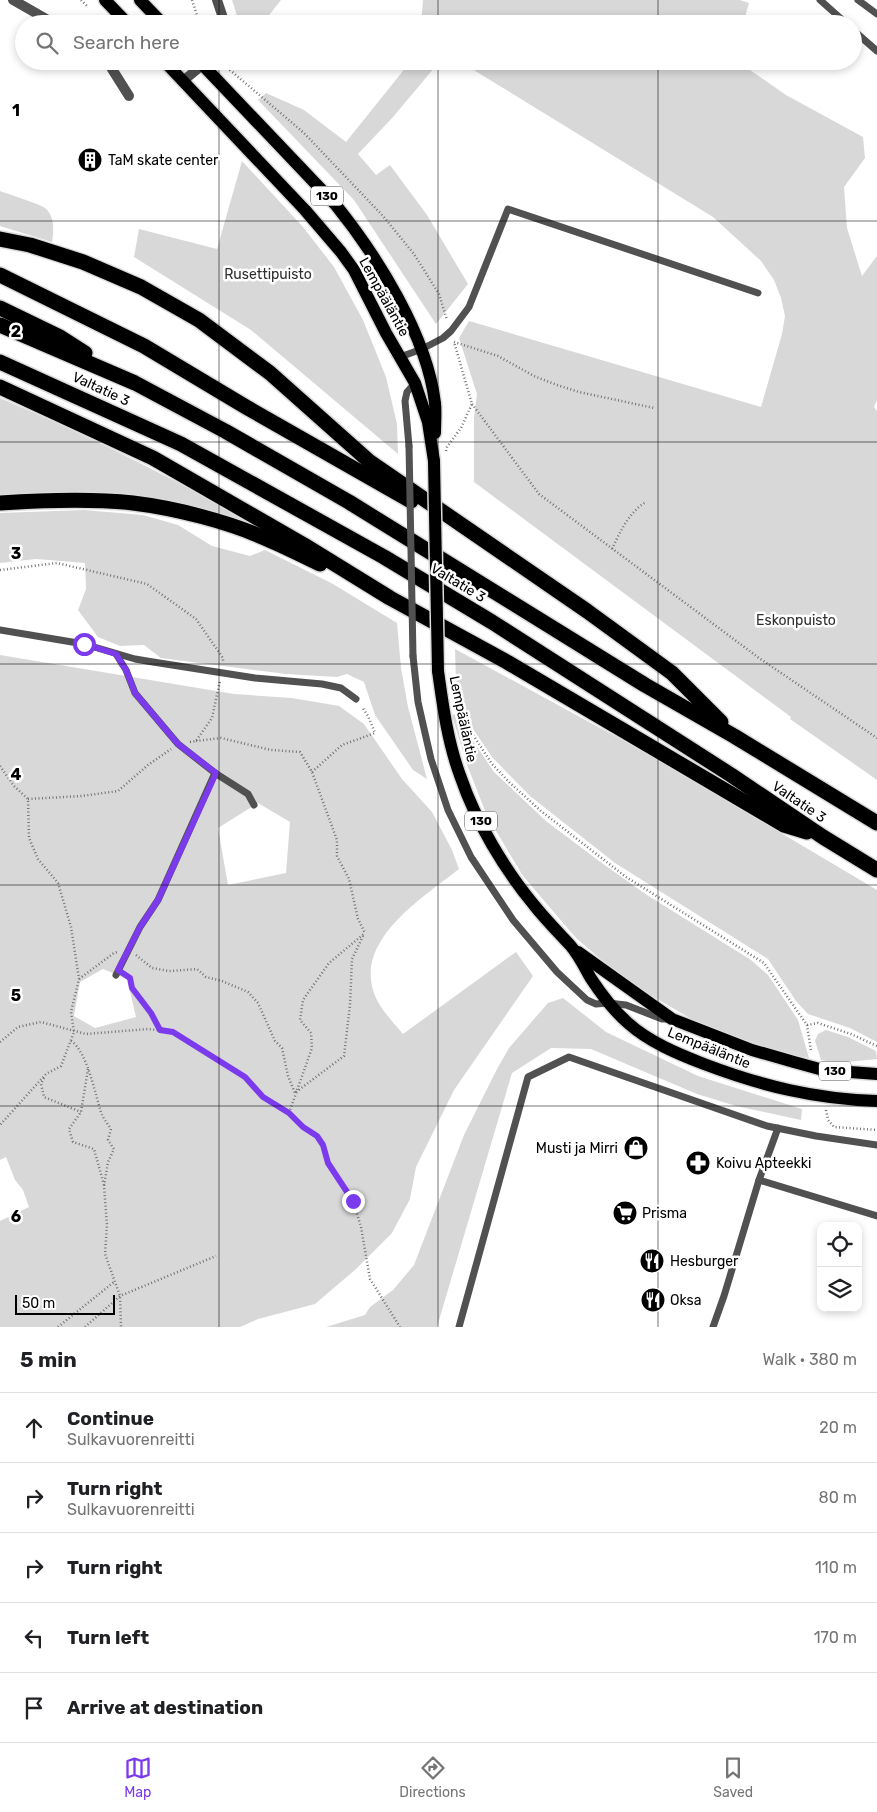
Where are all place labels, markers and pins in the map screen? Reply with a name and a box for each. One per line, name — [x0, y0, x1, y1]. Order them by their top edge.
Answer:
building icon: TaM skate center — [77, 147, 103, 173]
place label: TaM skate center — [108, 152, 219, 169]
shop icon: Musti ja Mirri — [623, 1135, 649, 1161]
place label: Musti ja Mirri — [536, 1140, 618, 1157]
pharmacy icon: Koivu Apteekki — [685, 1150, 711, 1176]
place label: Koivu Apteekki — [716, 1155, 811, 1172]
supermarket icon: Prisma — [612, 1200, 638, 1226]
place label: Prisma — [642, 1205, 687, 1222]
restaurant icon: Hesburger — [639, 1248, 665, 1274]
place label: Hesburger — [670, 1253, 739, 1270]
restaurant icon: Oksa — [640, 1287, 666, 1313]
place label: Oksa — [670, 1292, 701, 1309]

